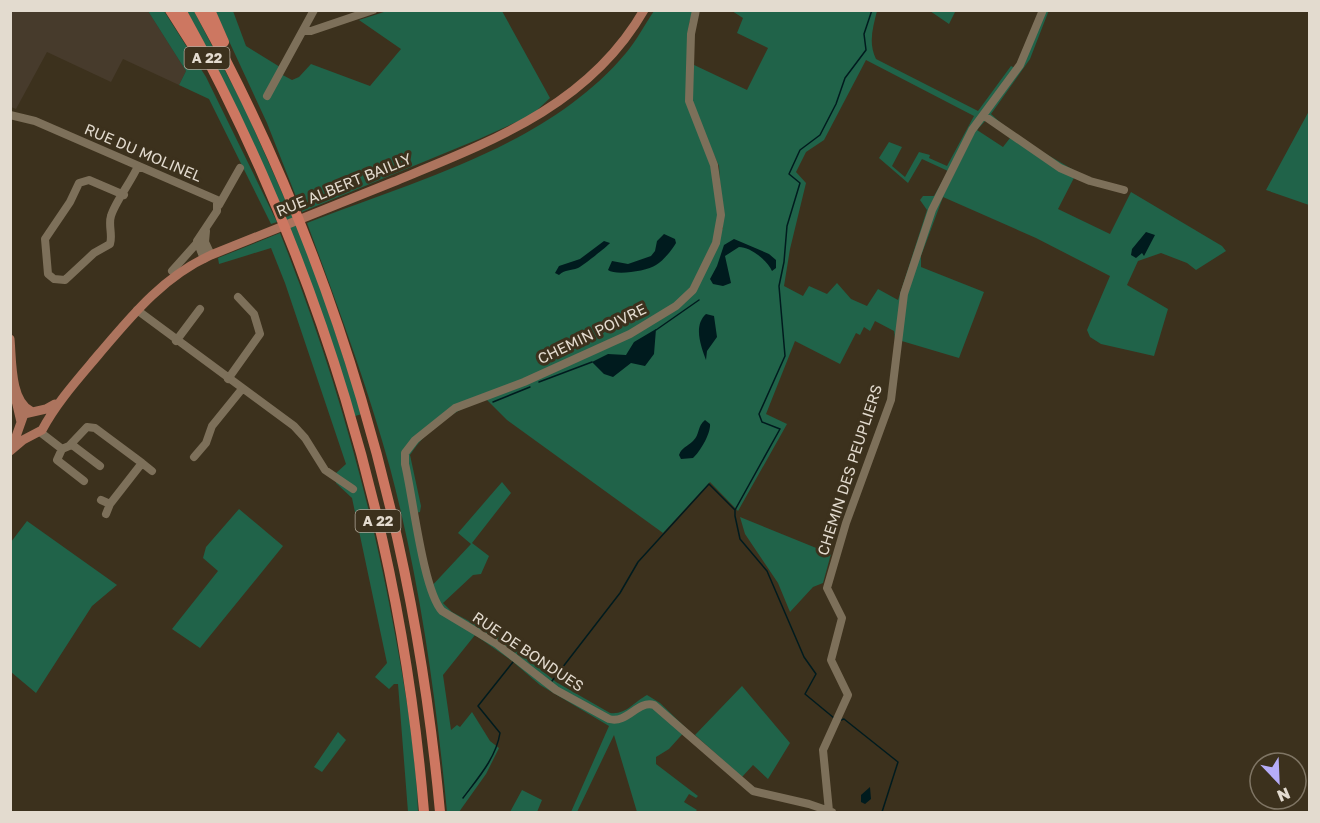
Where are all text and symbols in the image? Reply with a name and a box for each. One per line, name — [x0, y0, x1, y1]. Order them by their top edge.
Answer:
road number: A 22 — [184, 47, 230, 69]
street label: RUE DU MOLINEL — [82, 119, 205, 185]
street label: RUE ALBERT BAILLY — [273, 149, 414, 219]
street label: CHEMIN POIVRE — [534, 299, 649, 367]
street label: CHEMIN DES PEUPLIERS — [813, 382, 885, 557]
road number: A 22 — [356, 510, 400, 532]
street label: RUE DE BONDUES — [470, 607, 587, 695]
north arrow — [1248, 751, 1308, 811]
text: N — [1274, 783, 1293, 806]

